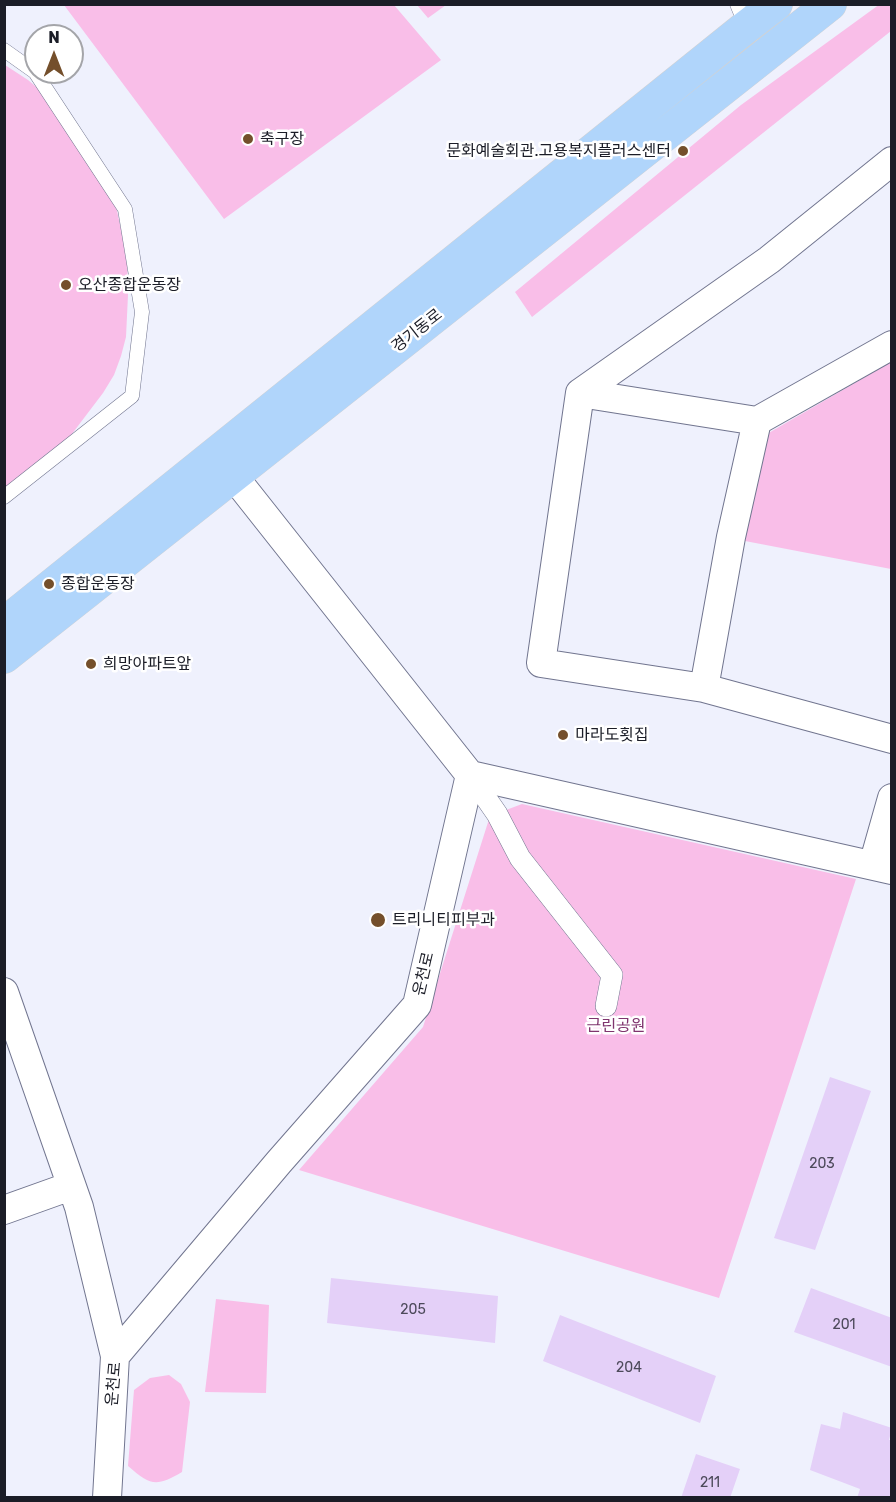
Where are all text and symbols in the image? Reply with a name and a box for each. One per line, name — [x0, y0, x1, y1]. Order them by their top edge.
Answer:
north arrow — [24, 24, 84, 84]
text: N — [48, 28, 60, 47]
place label: 축구장 — [260, 129, 304, 149]
marker: 축구장 — [241, 132, 255, 146]
place label: 문화예술회관.고용복지플러스센터 — [446, 141, 671, 161]
marker: 문화예술회관.고용복지플러스센터 — [676, 144, 690, 158]
place label: 오산종합운동장 — [78, 275, 181, 295]
marker: 오산종합운동장 — [59, 278, 73, 292]
street label: 경기동로 — [388, 305, 446, 357]
place label: 종합운동장 — [61, 574, 135, 594]
marker: 종합운동장 — [42, 577, 56, 591]
place label: 희망아파트앞 — [103, 654, 191, 674]
marker: 희망아파트앞 — [84, 657, 98, 671]
place label: 마라도횟집 — [575, 725, 649, 745]
marker: 마라도횟집 — [556, 728, 570, 742]
place label: 트리니티피부과 — [392, 910, 495, 930]
marker: 트리니티피부과 — [369, 911, 387, 929]
street label: 운천로 — [410, 950, 438, 998]
park label: 근린공원 — [587, 1016, 645, 1036]
house number: 203 — [809, 1156, 835, 1172]
house number: 205 — [400, 1302, 426, 1318]
house number: 201 — [832, 1317, 856, 1333]
house number: 204 — [616, 1360, 642, 1376]
street label: 운천로 — [103, 1361, 125, 1407]
house number: 211 — [700, 1475, 720, 1491]

